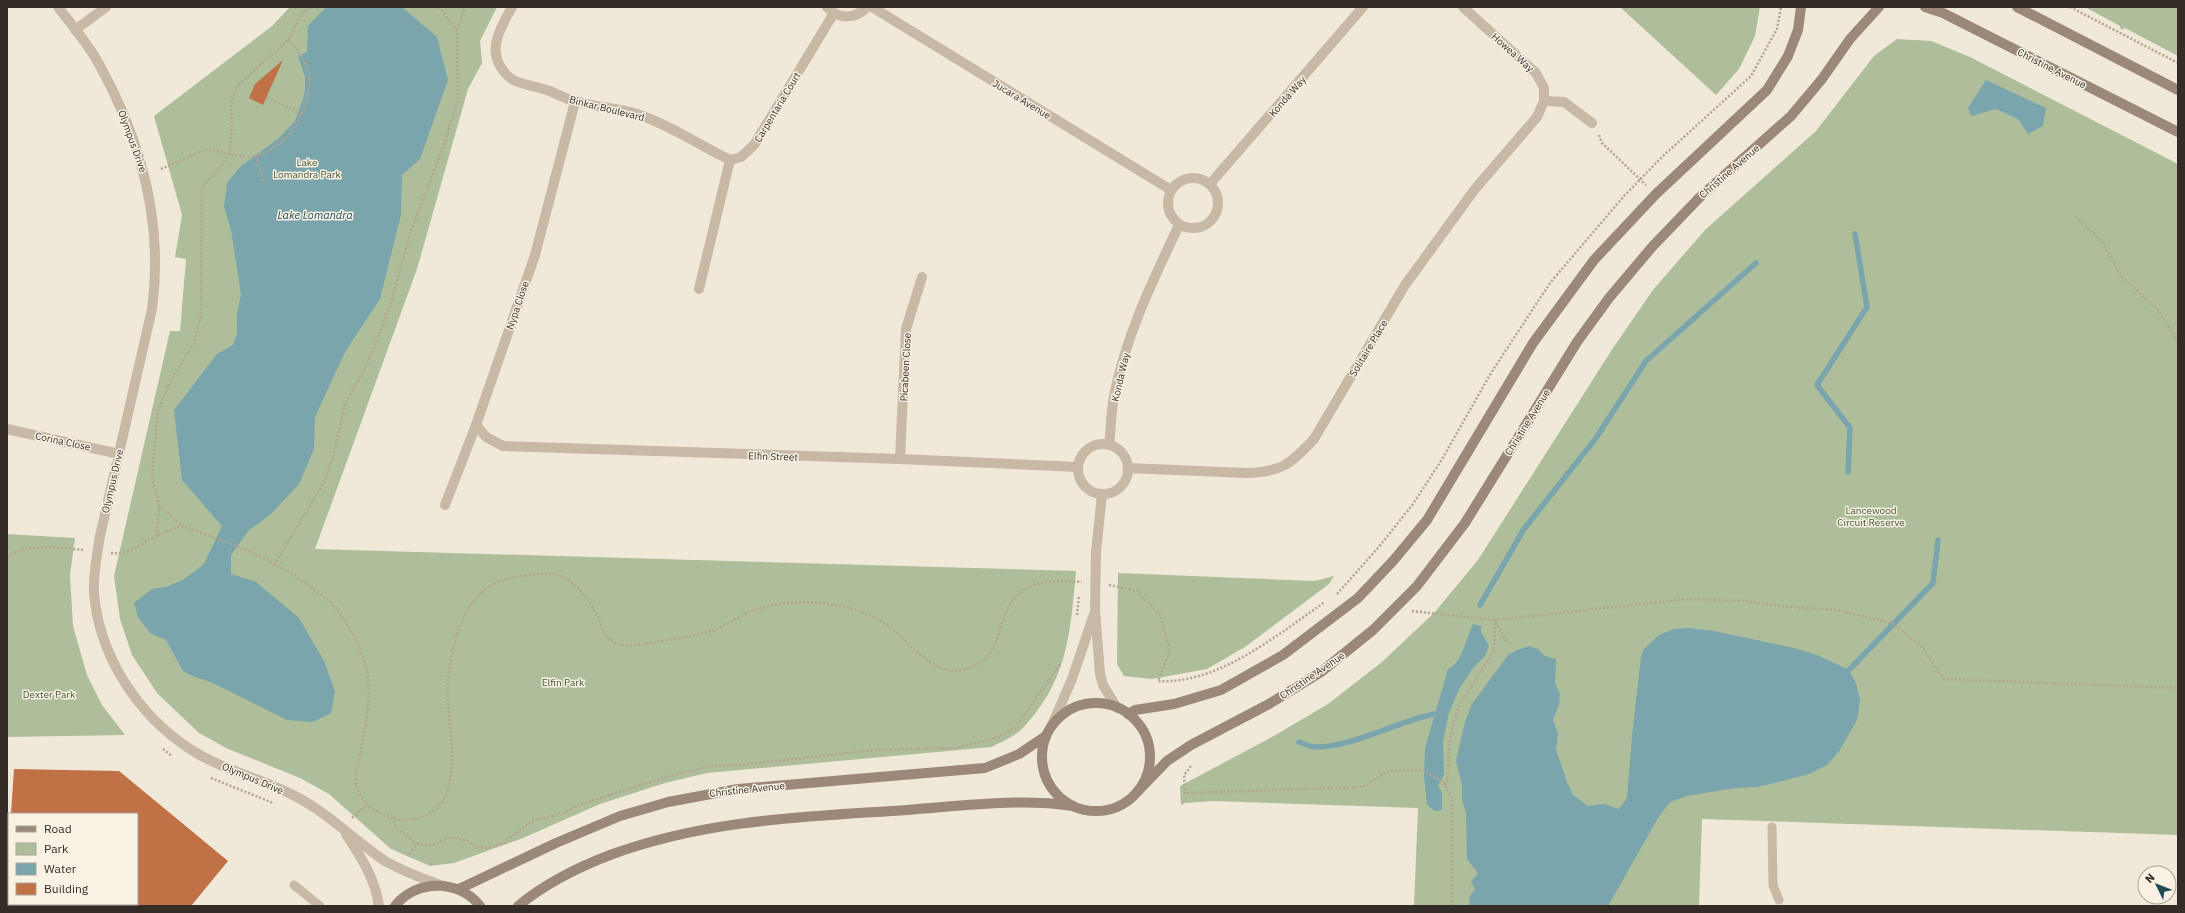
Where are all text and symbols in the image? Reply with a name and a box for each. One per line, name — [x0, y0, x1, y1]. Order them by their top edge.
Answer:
street label: Howea Way — [1489, 30, 1537, 75]
street label: Christine Avenue — [2015, 45, 2089, 92]
street label: Carpentaria Court — [751, 69, 804, 145]
street label: Konda Way — [1266, 73, 1309, 119]
street label: Jucara Avenue — [990, 77, 1054, 122]
street label: Binkar Boulevard — [568, 93, 646, 124]
street label: Olympus Drive — [115, 108, 150, 175]
street label: Christine Avenue — [1696, 141, 1763, 201]
park label: Lake Lomandra Park — [273, 156, 342, 181]
water label: Lake Lomandra — [277, 208, 353, 222]
street label: Nypa Close — [503, 279, 532, 331]
street label: Solitaire Place — [1346, 317, 1391, 379]
street label: Picabeen Close — [897, 332, 914, 402]
street label: Konda Way — [1109, 351, 1132, 403]
street label: Christine Avenue — [1502, 386, 1553, 458]
street label: Corina Close — [34, 429, 92, 454]
street label: Olympus Drive — [99, 447, 126, 514]
street label: Elfin Street — [748, 449, 799, 464]
park label: Lancewood Circuit Reserve — [1837, 504, 1905, 529]
street label: Christine Avenue — [1277, 649, 1348, 702]
park label: Elfin Park — [542, 676, 585, 689]
park label: Dexter Park — [23, 688, 76, 701]
street label: Olympus Drive — [220, 760, 286, 797]
street label: Christine Avenue — [709, 779, 786, 800]
legend — [8, 813, 138, 905]
text: Road — [44, 821, 72, 836]
text: Park — [44, 841, 69, 856]
text: Water — [44, 861, 77, 876]
north arrow — [2137, 865, 2177, 905]
text: N — [2142, 870, 2158, 886]
text: Building — [44, 881, 89, 896]

